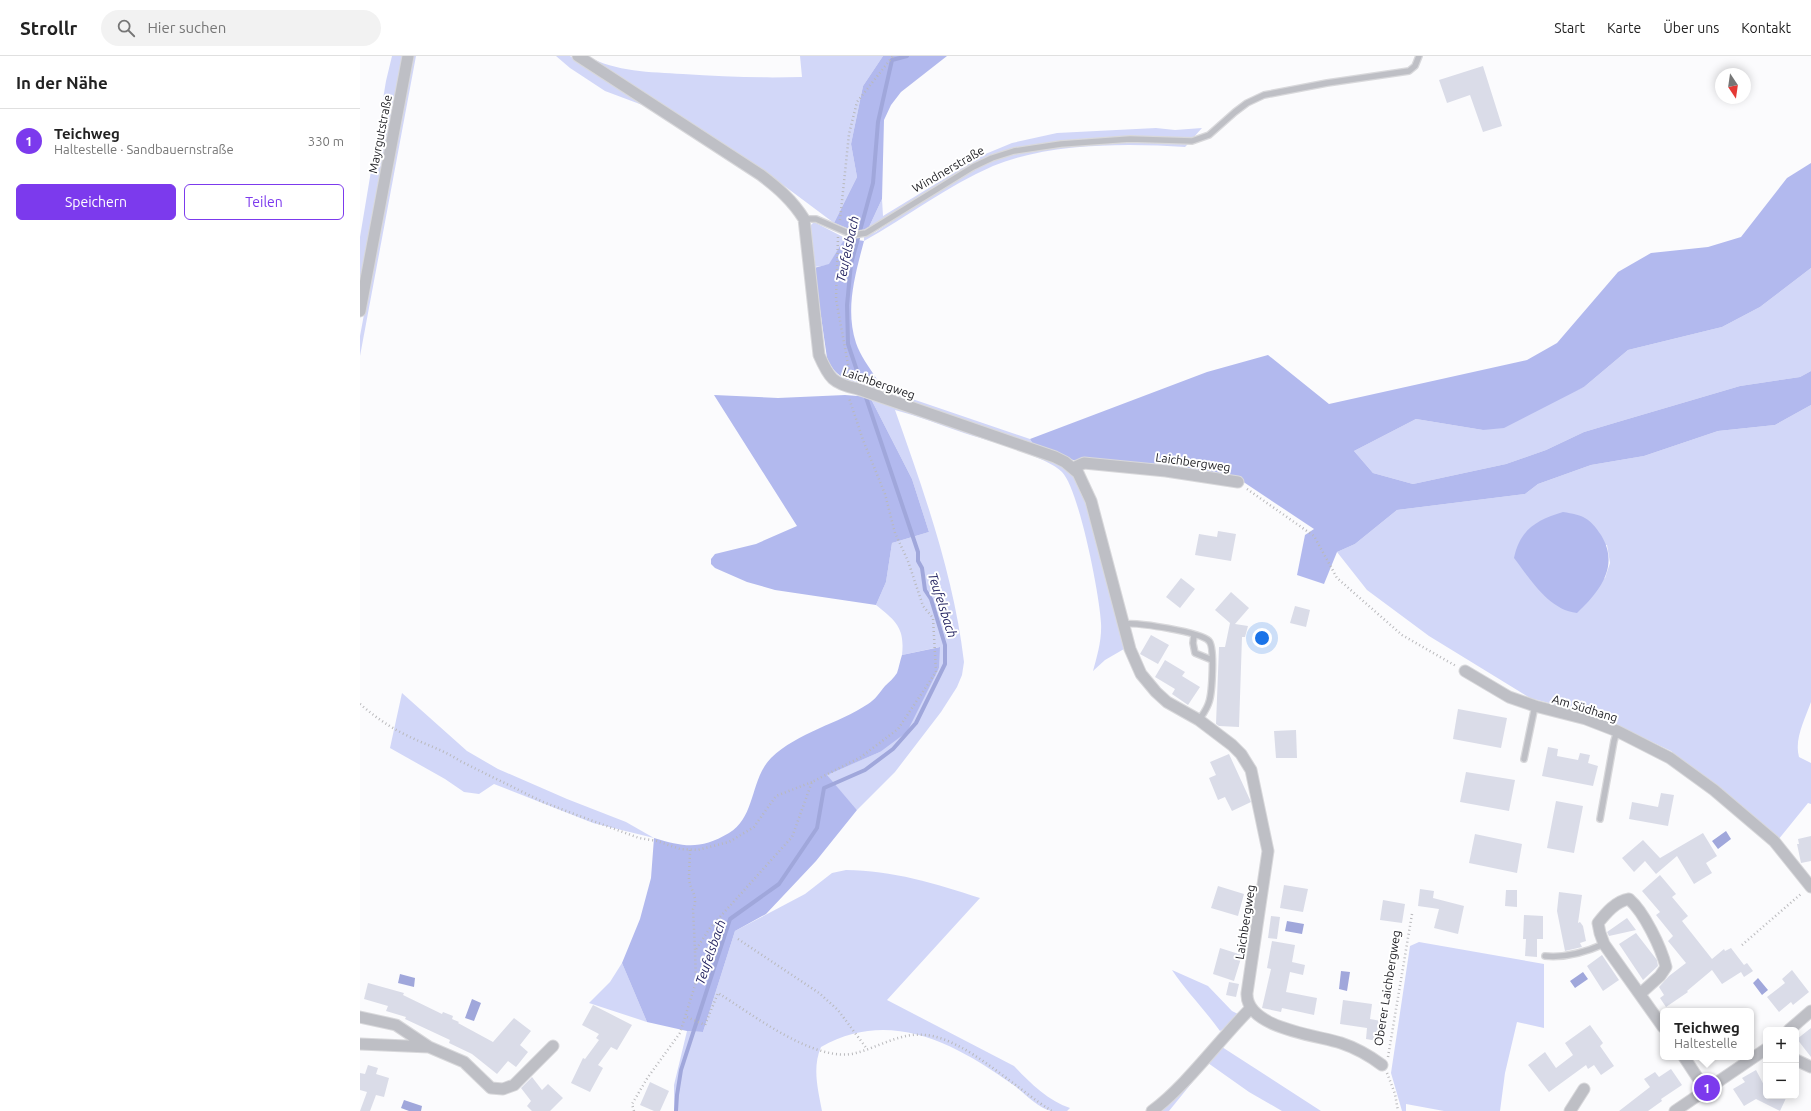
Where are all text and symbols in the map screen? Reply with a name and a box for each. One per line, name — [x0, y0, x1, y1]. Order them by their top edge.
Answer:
search box — [101, 10, 381, 46]
text: Strollr — [20, 17, 77, 39]
icon: search — [115, 17, 137, 39]
text: Hier suchen — [147, 19, 226, 36]
text: Start — [1554, 20, 1585, 36]
text: Karte — [1607, 20, 1641, 36]
text: Über uns — [1663, 20, 1719, 36]
text: Kontakt — [1741, 20, 1791, 36]
north arrow — [1715, 68, 1751, 104]
text: In der Nähe — [16, 73, 108, 92]
street label: Mayrgutstraße — [366, 94, 394, 174]
text: Teichweg — [54, 125, 120, 142]
text: 1 — [25, 134, 33, 148]
text: 330 m — [308, 134, 344, 148]
text: Haltestelle · Sandbauernstraße — [54, 142, 234, 156]
street label: Windnerstraße — [910, 143, 986, 195]
button: Speichern — [16, 184, 176, 220]
button: Teilen — [184, 184, 344, 220]
water label: Teufelsbach — [833, 214, 862, 284]
street label: Laichbergweg — [841, 365, 917, 401]
street label: Laichbergweg — [1155, 450, 1231, 474]
water label: Teufelsbach — [925, 571, 960, 640]
your location — [1252, 628, 1272, 648]
street label: Am Südhang — [1551, 692, 1619, 724]
street label: Laichbergweg — [1233, 884, 1257, 960]
water label: Teufelsbach — [692, 918, 729, 987]
street label: Oberer Laichbergweg — [1371, 929, 1403, 1047]
popup — [1660, 1008, 1754, 1060]
text: Teichweg — [1674, 1019, 1740, 1036]
map controls — [1763, 1027, 1799, 1099]
button: + — [1763, 1027, 1799, 1063]
text: Haltestelle — [1674, 1036, 1737, 1050]
button: − — [1763, 1063, 1799, 1099]
pin: 1 — [1694, 1073, 1720, 1103]

